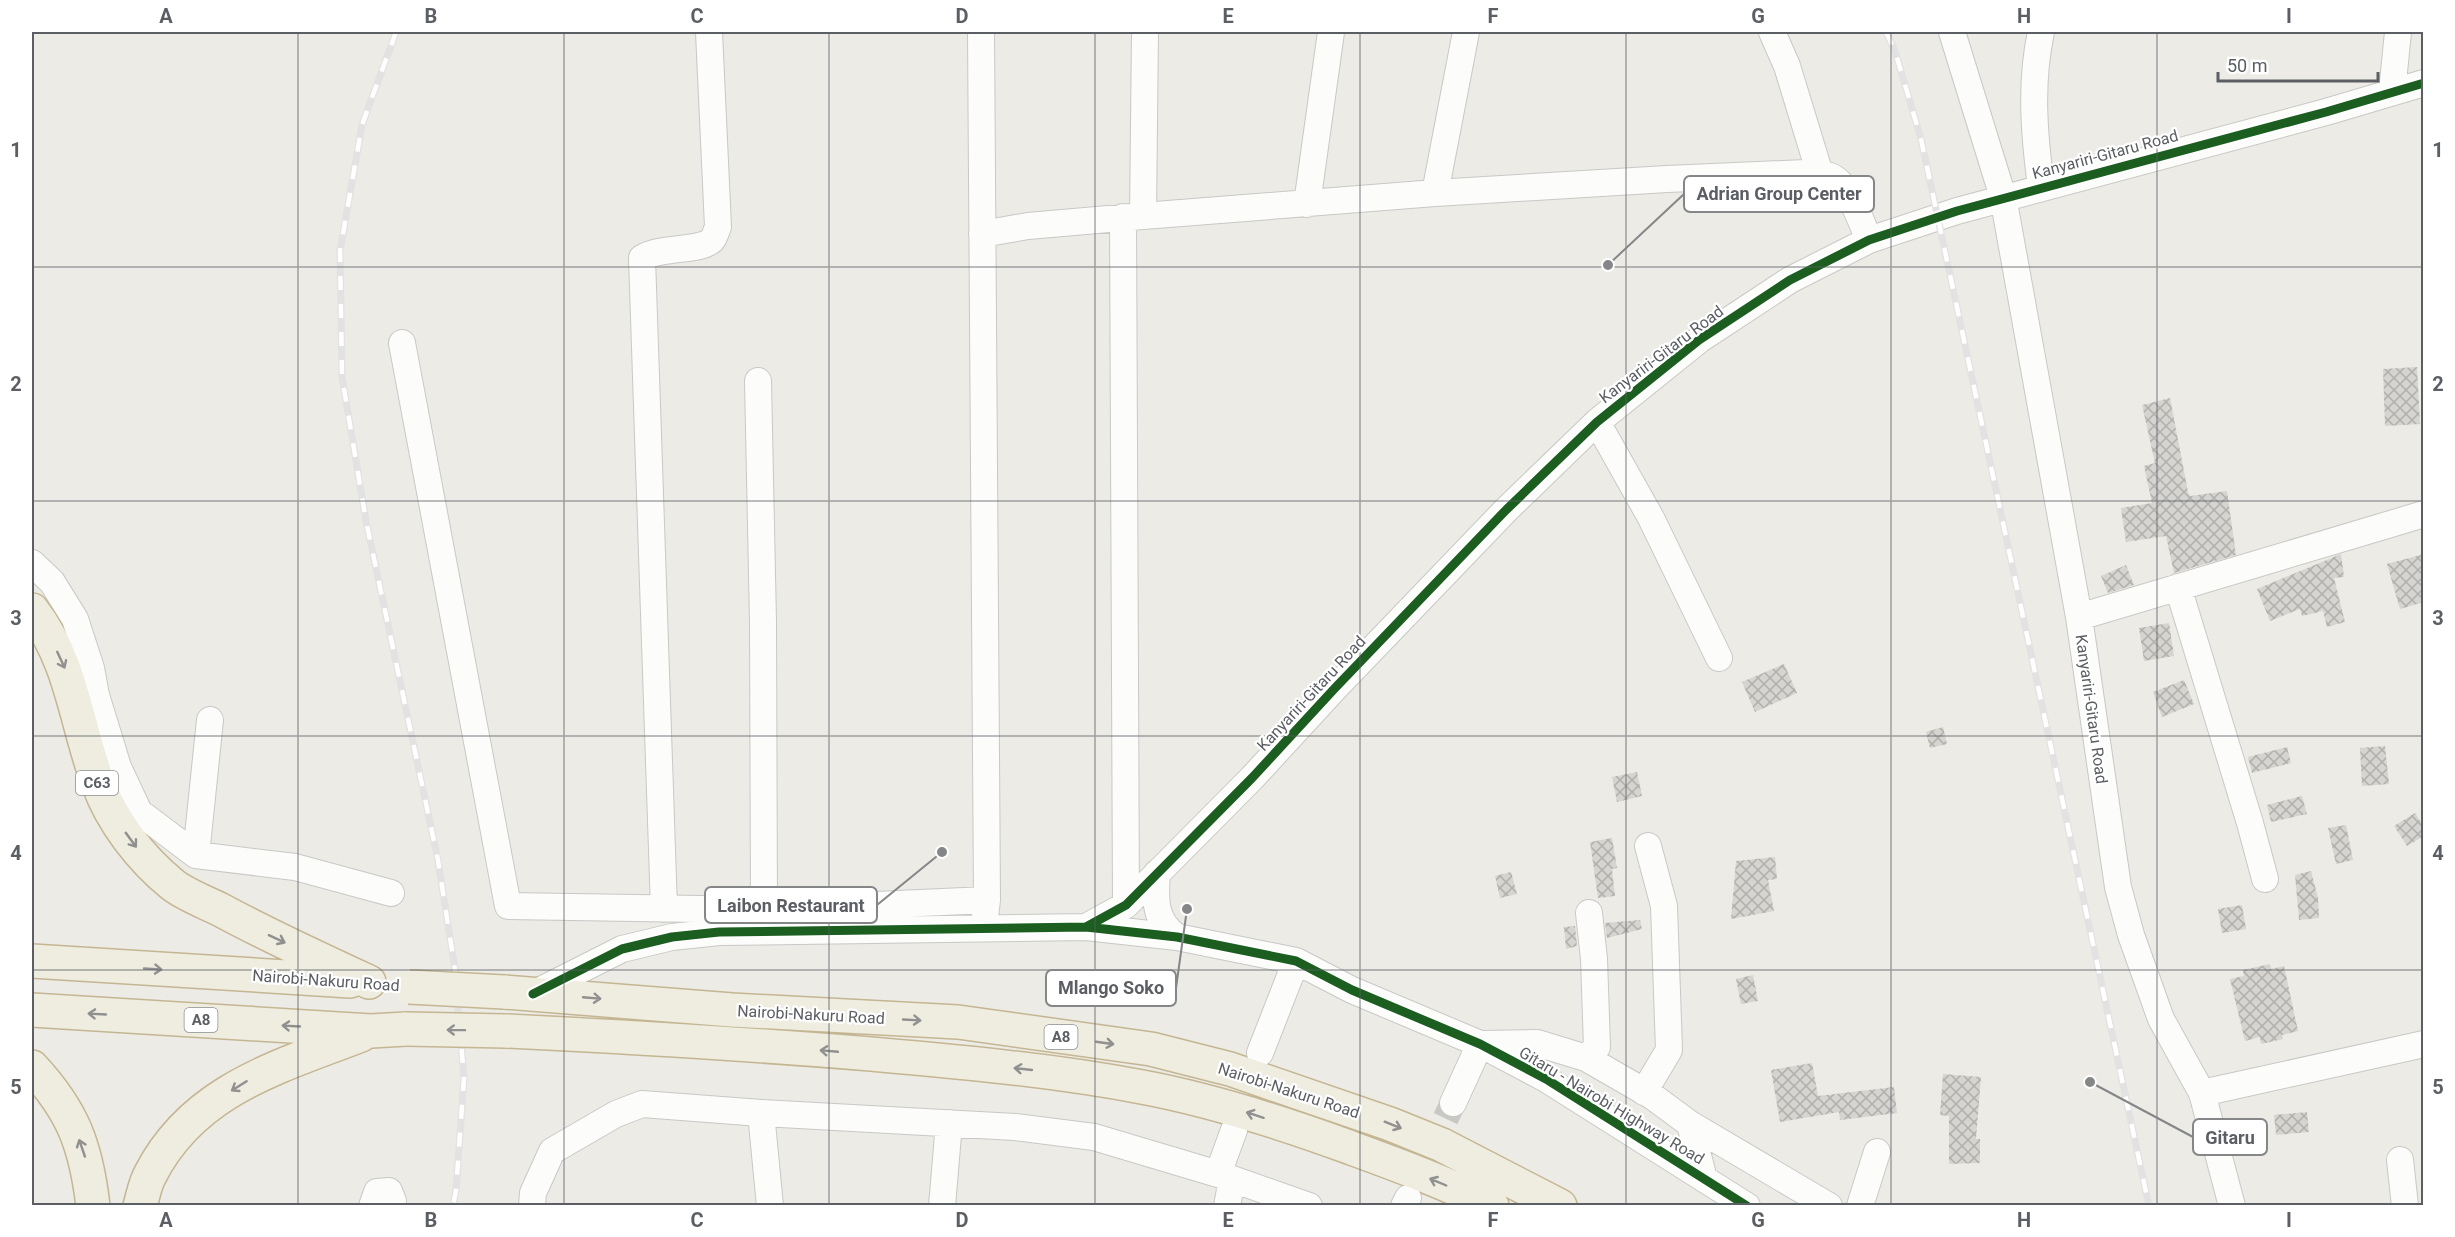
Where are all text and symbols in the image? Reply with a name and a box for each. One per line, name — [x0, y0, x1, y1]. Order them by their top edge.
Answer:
text: A — [159, 4, 173, 28]
text: B — [425, 4, 437, 28]
text: C — [690, 4, 704, 28]
text: D — [956, 4, 969, 28]
text: E — [1222, 4, 1234, 28]
text: F — [1488, 4, 1499, 28]
text: G — [1751, 4, 1765, 28]
text: H — [2017, 4, 2031, 28]
text: I — [2286, 4, 2292, 28]
scale bar — [2218, 45, 2378, 83]
text: 50 m — [2227, 55, 2267, 76]
street label: Kanyariri-Gitaru Road — [2030, 126, 2180, 183]
text: 1 — [10, 138, 22, 162]
text: 1 — [2432, 138, 2444, 162]
callout: Adrian Group Center — [1684, 176, 1874, 212]
text: Adrian Group Center — [1696, 183, 1862, 204]
street label: Kanyariri-Gitaru Road — [1596, 302, 1727, 407]
text: 2 — [10, 372, 22, 396]
text: 2 — [2432, 372, 2444, 396]
text: 3 — [10, 606, 22, 630]
text: 3 — [2432, 606, 2444, 630]
street label: Kanyariri-Gitaru Road — [1253, 632, 1370, 755]
street label: Kanyariri-Gitaru Road — [2072, 633, 2111, 785]
one-way arrow — [55, 651, 67, 669]
road number: C63 — [76, 771, 118, 795]
one-way arrow — [124, 832, 137, 848]
text: 4 — [10, 841, 22, 865]
text: 4 — [2432, 841, 2444, 865]
callout: Laibon Restaurant — [705, 887, 877, 923]
text: Laibon Restaurant — [717, 895, 865, 916]
one-way arrow — [267, 933, 285, 945]
one-way arrow — [142, 963, 162, 974]
street label: Nairobi-Nakuru Road — [252, 966, 400, 995]
callout: Mlango Soko — [1046, 970, 1176, 1006]
text: Mlango Soko — [1058, 977, 1164, 998]
one-way arrow — [581, 993, 601, 1004]
street label: Nairobi-Nakuru Road — [737, 1001, 885, 1028]
one-way arrow — [87, 1008, 107, 1019]
road number: A8 — [184, 1008, 218, 1032]
one-way arrow — [901, 1014, 921, 1025]
one-way arrow — [282, 1020, 302, 1031]
one-way arrow — [447, 1024, 467, 1036]
road number: A8 — [1044, 1025, 1078, 1049]
one-way arrow — [1095, 1038, 1115, 1049]
street label: Gitaru - Nairobi Highway Road — [1516, 1043, 1708, 1168]
one-way arrow — [819, 1045, 839, 1056]
street label: Nairobi-Nakuru Road — [1216, 1059, 1362, 1122]
one-way arrow — [1014, 1063, 1033, 1074]
text: 5 — [10, 1075, 22, 1099]
text: 5 — [2432, 1075, 2444, 1099]
one-way arrow — [231, 1079, 248, 1092]
one-way arrow — [1246, 1109, 1265, 1120]
callout: Gitaru — [2193, 1119, 2267, 1155]
one-way arrow — [1383, 1120, 1402, 1131]
text: Gitaru — [2205, 1127, 2255, 1148]
one-way arrow — [76, 1139, 87, 1158]
one-way arrow — [1430, 1176, 1448, 1187]
text: A — [159, 1208, 173, 1232]
text: B — [425, 1208, 437, 1232]
text: C — [690, 1208, 704, 1232]
text: D — [956, 1208, 969, 1232]
text: E — [1222, 1208, 1234, 1232]
text: F — [1488, 1208, 1499, 1232]
text: G — [1751, 1208, 1765, 1232]
text: H — [2017, 1208, 2031, 1232]
text: I — [2286, 1208, 2292, 1232]

